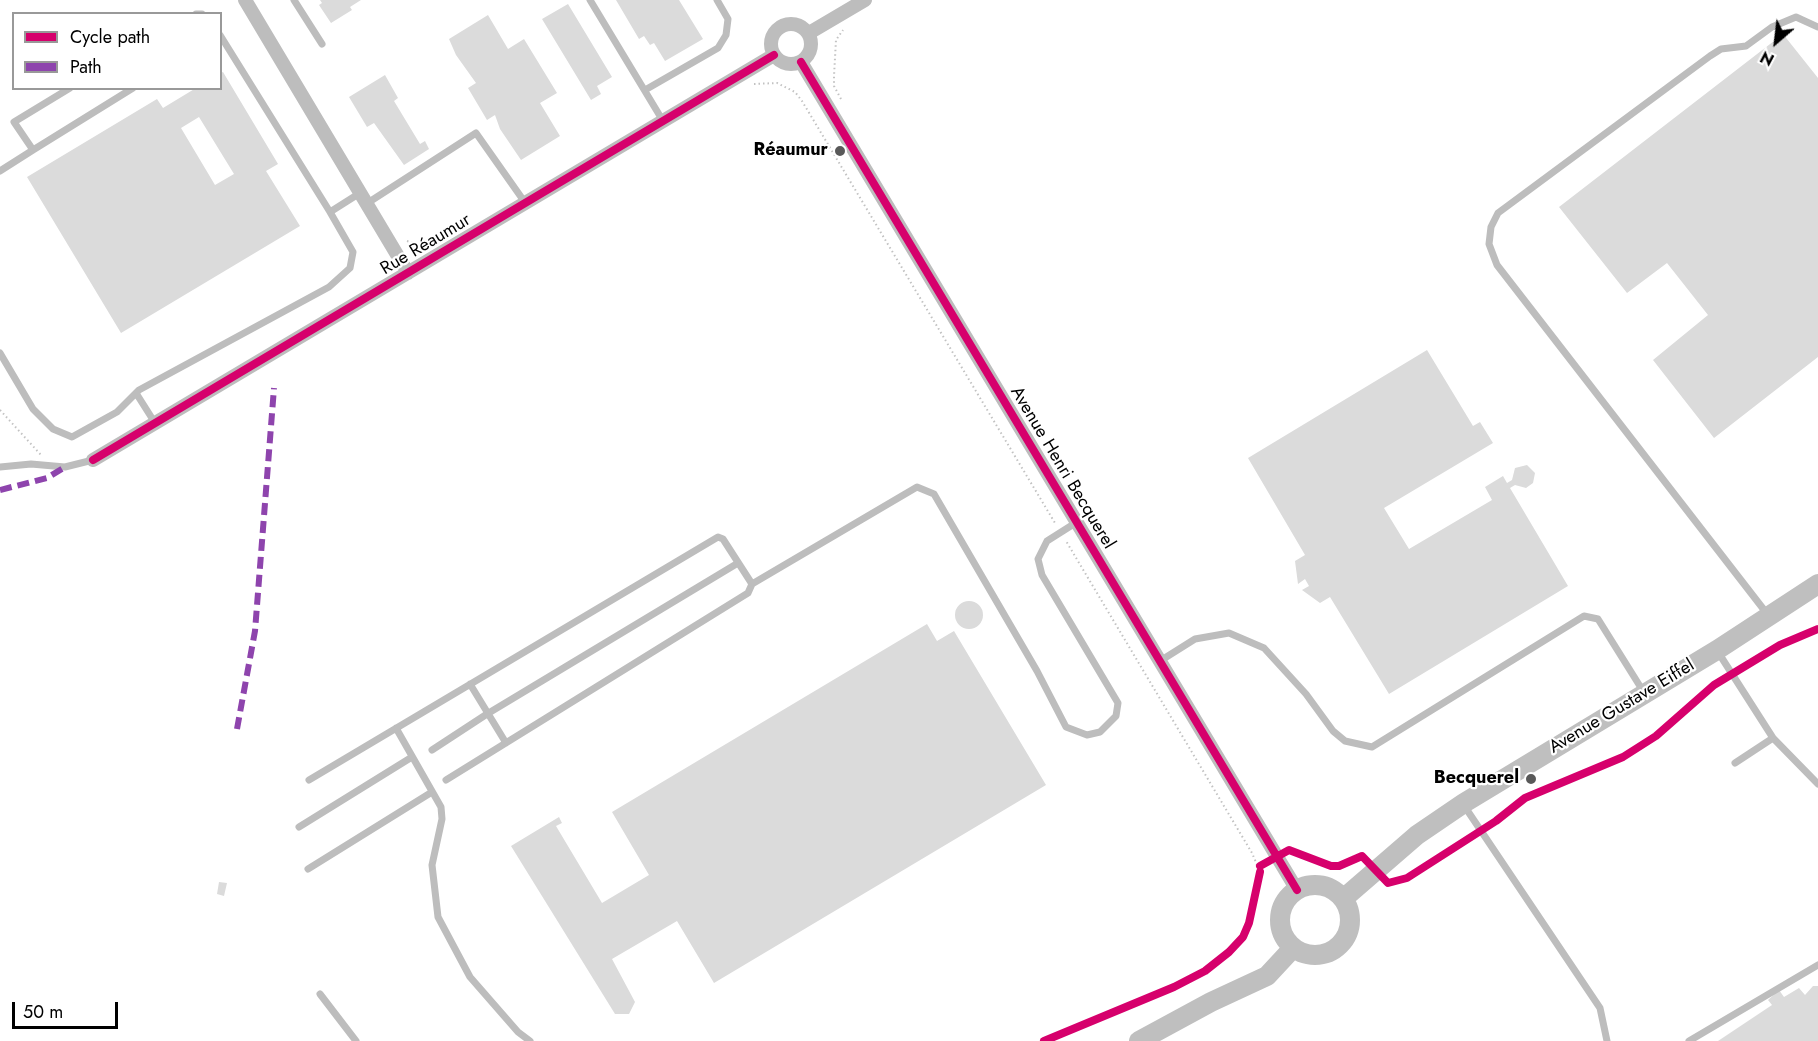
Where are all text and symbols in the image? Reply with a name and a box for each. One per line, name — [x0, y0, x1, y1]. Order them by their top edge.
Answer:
legend — [12, 12, 222, 90]
north arrow — [1746, 12, 1806, 72]
text: Cycle path — [70, 24, 150, 50]
text: N — [1756, 45, 1778, 71]
text: Path — [70, 54, 102, 80]
place label: Réaumur — [753, 140, 828, 162]
marker: Réaumur — [833, 144, 847, 158]
street label: Rue Réaumur — [377, 210, 475, 280]
street label: Avenue Henri Becquerel — [1005, 383, 1119, 553]
street label: Avenue Gustave Eiffel — [1545, 655, 1699, 759]
place label: Becquerel — [1434, 768, 1519, 790]
marker: Becquerel — [1524, 772, 1538, 786]
scale bar — [15, 990, 122, 1028]
text: 50 m — [23, 999, 63, 1025]

